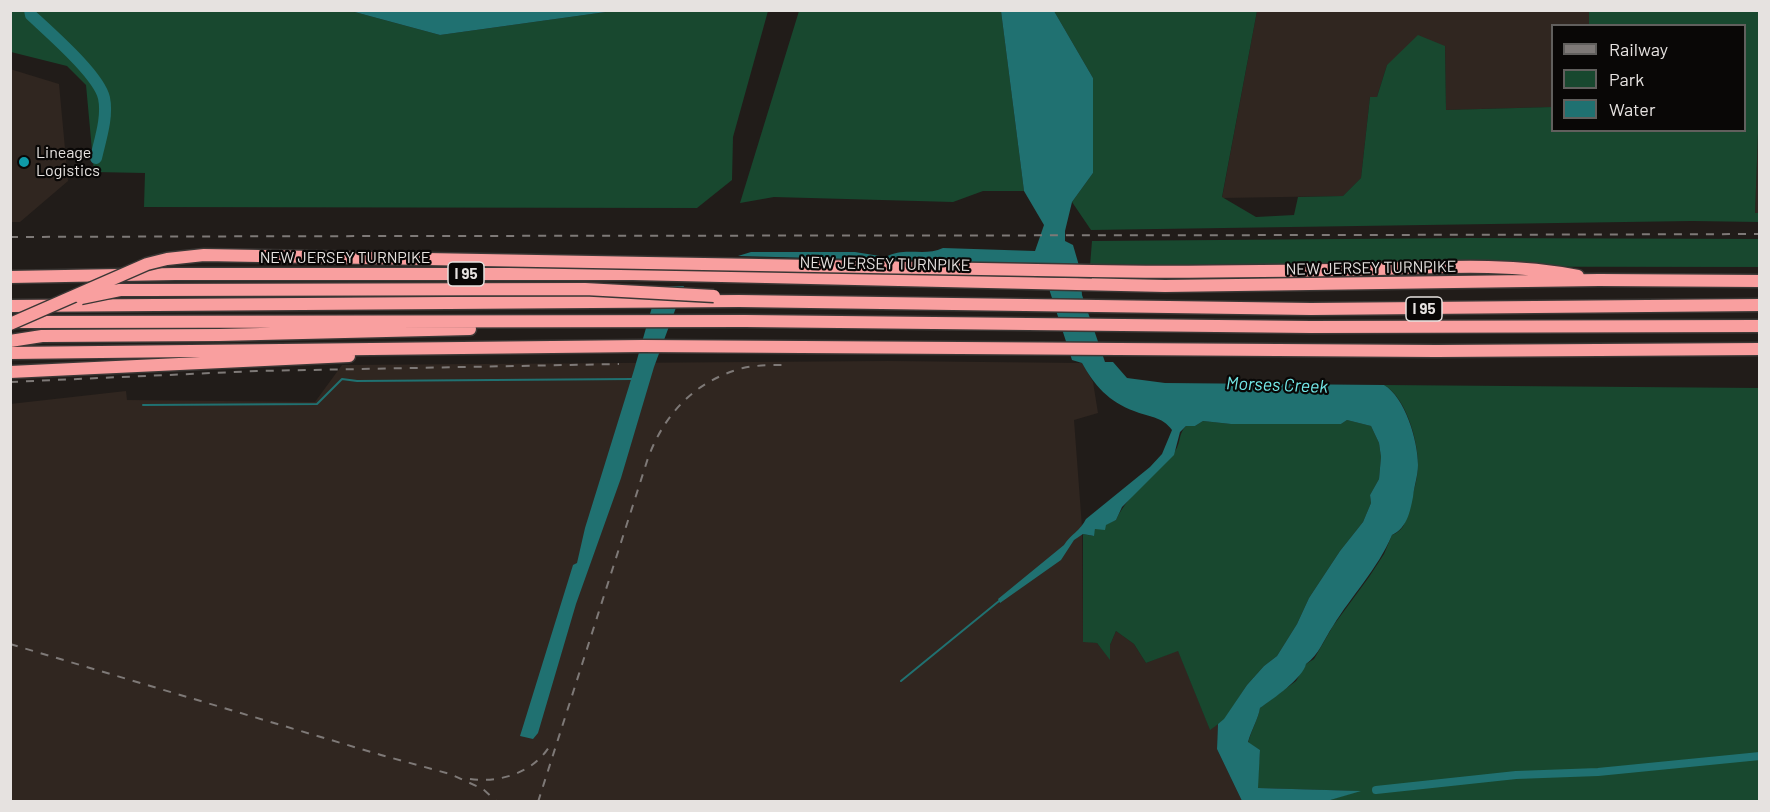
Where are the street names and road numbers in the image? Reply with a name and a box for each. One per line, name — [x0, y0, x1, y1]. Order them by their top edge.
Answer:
street label: NEW JERSEY TURNPIKE — [260, 248, 430, 268]
street label: NEW JERSEY TURNPIKE — [800, 253, 970, 275]
street label: NEW JERSEY TURNPIKE — [1286, 257, 1456, 279]
road number: I 95 — [448, 262, 484, 286]
road number: I 95 — [1406, 297, 1442, 321]

